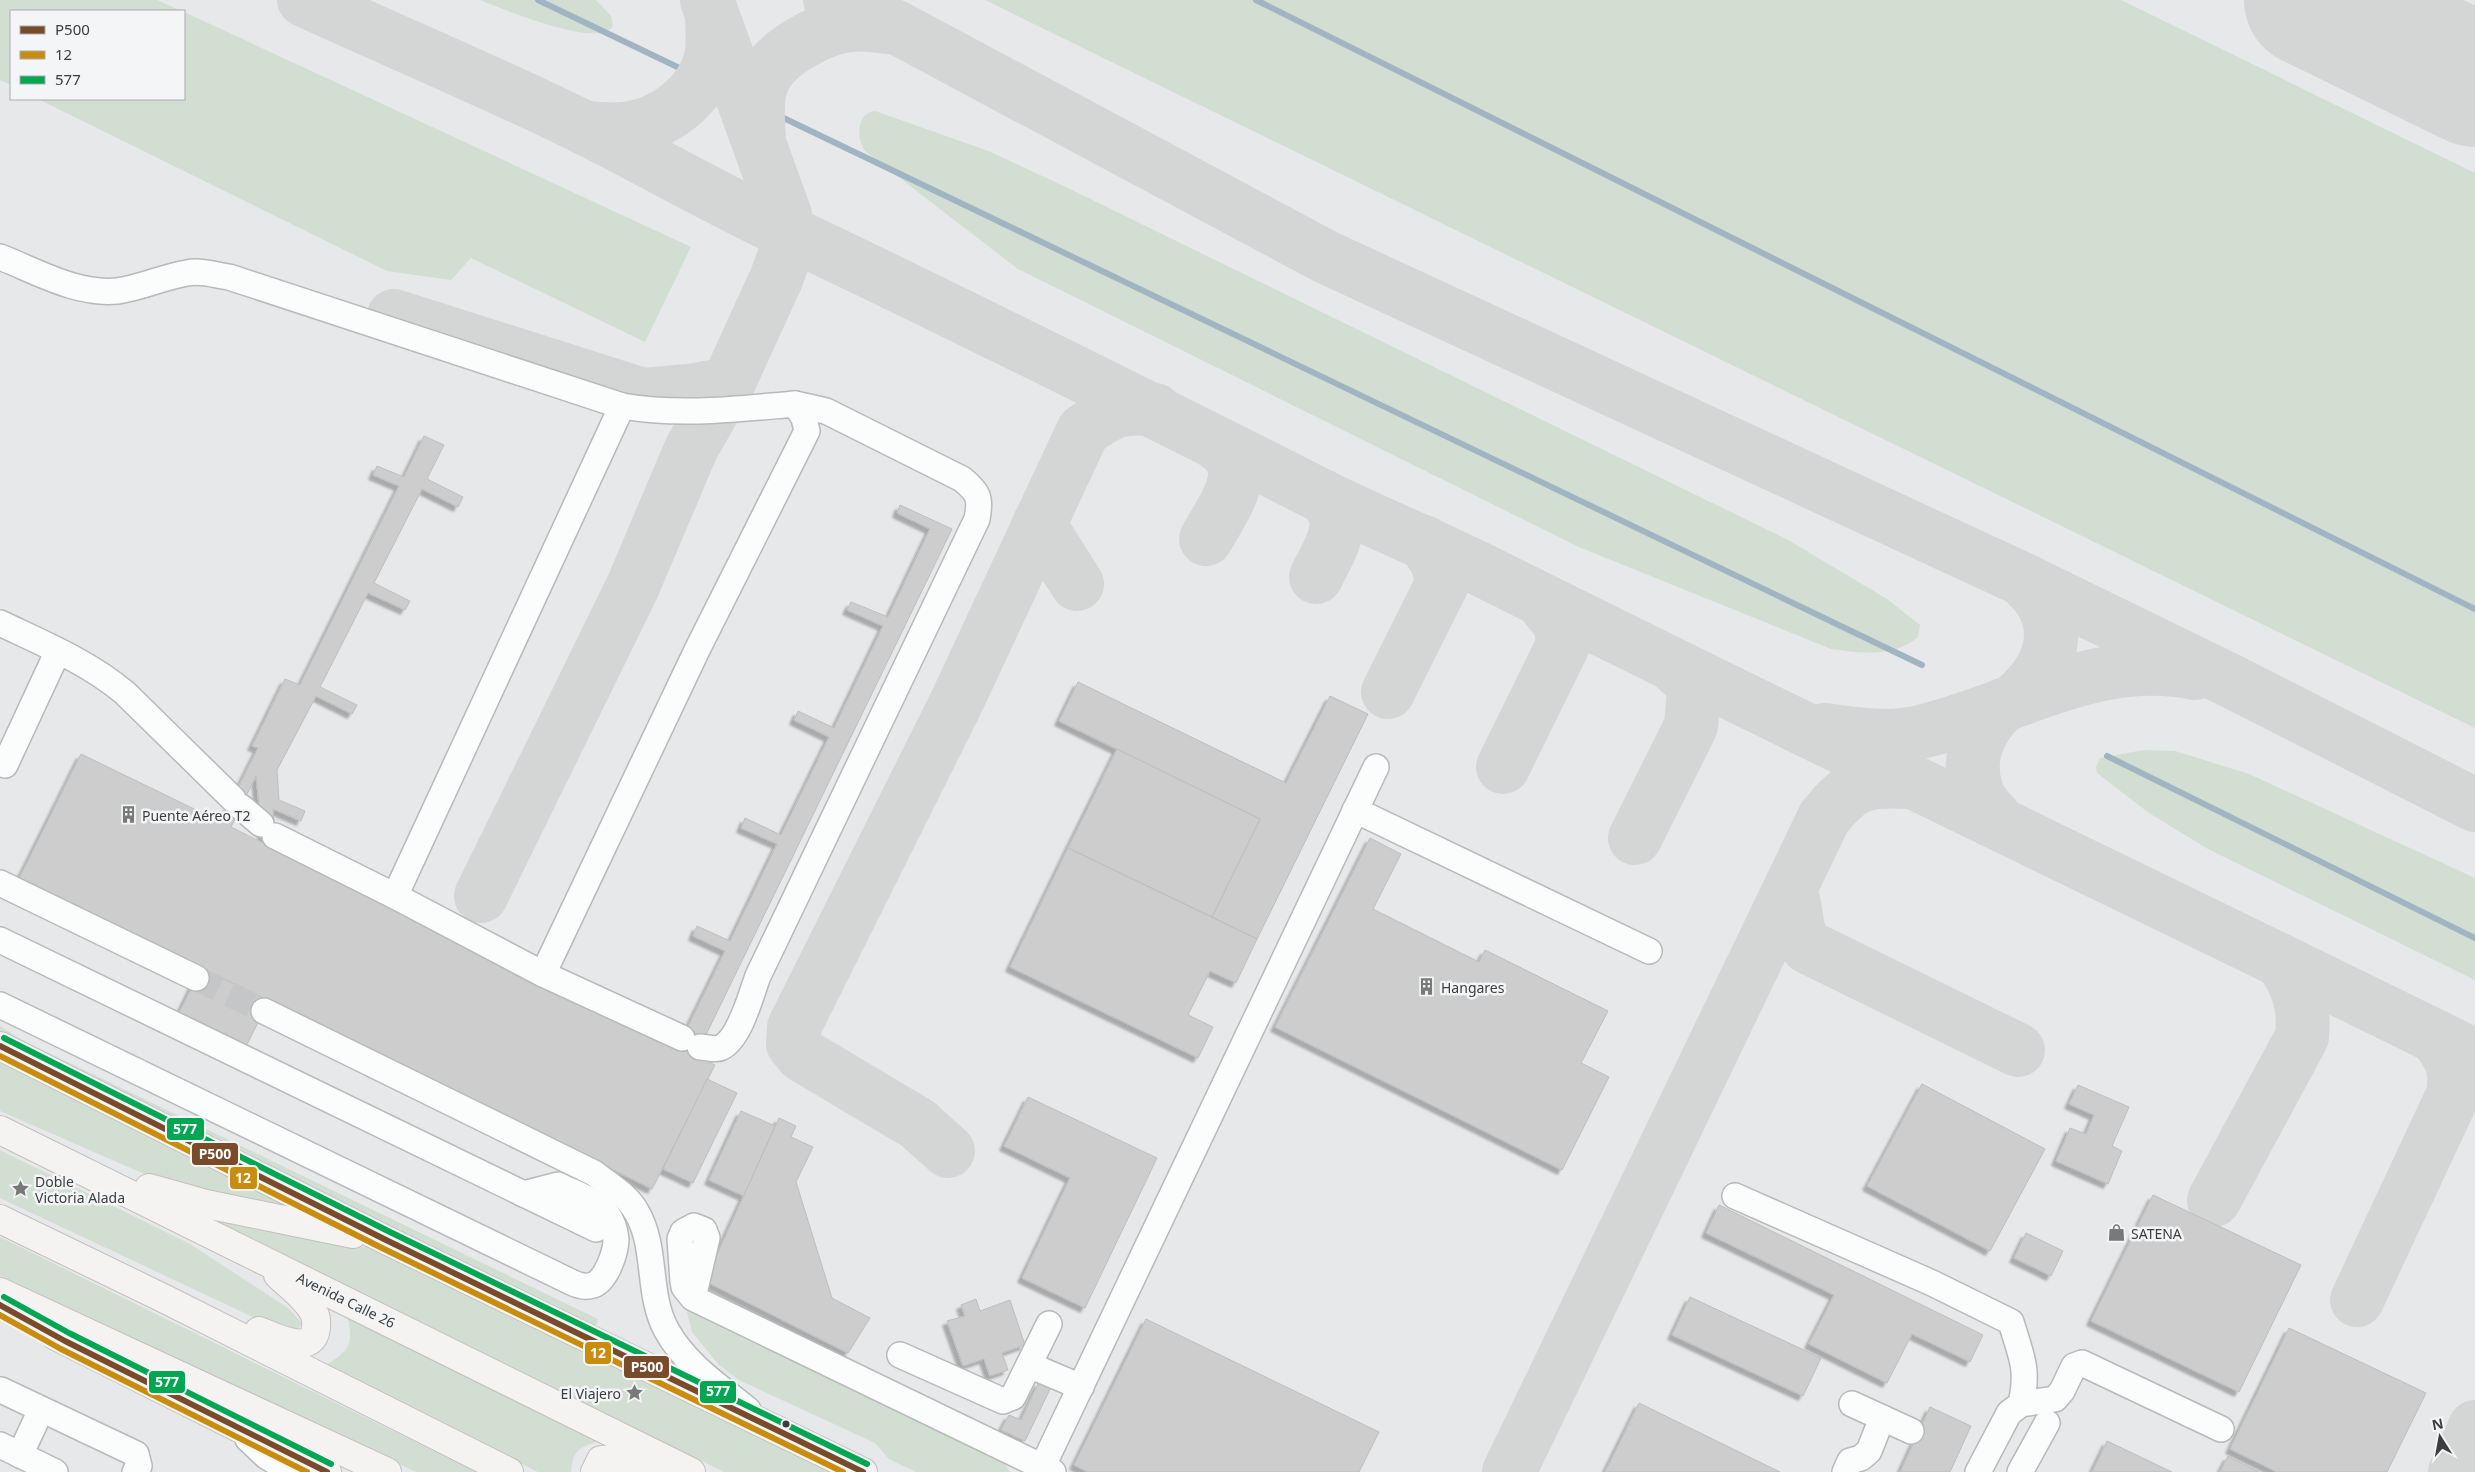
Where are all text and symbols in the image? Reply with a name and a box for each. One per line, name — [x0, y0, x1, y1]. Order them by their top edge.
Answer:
legend — [10, 10, 185, 100]
text: P500 — [55, 19, 90, 39]
text: 12 — [55, 44, 72, 64]
text: 577 — [55, 69, 81, 89]
building icon: Puente Aéreo T2 — [118, 805, 138, 825]
place label: Puente Aéreo T2 — [142, 806, 250, 825]
building icon: Hangares — [1417, 977, 1437, 997]
place label: Hangares — [1441, 978, 1505, 997]
line badge: 577 — [166, 1117, 205, 1141]
text: 577 — [173, 1119, 197, 1138]
line badge: P500 — [191, 1142, 239, 1166]
text: P500 — [199, 1144, 231, 1163]
line badge: 12 — [229, 1166, 258, 1190]
text: 12 — [235, 1168, 251, 1187]
place label: Doble Victoria Alada — [35, 1172, 125, 1207]
place icon: Doble Victoria Alada — [11, 1179, 31, 1199]
shop icon: SATENA — [2107, 1223, 2127, 1243]
place label: SATENA — [2131, 1224, 2182, 1243]
street label: Avenida Calle 26 — [293, 1268, 399, 1332]
line badge: 12 — [584, 1341, 612, 1365]
text: 12 — [590, 1343, 606, 1362]
line badge: P500 — [623, 1355, 670, 1379]
text: P500 — [631, 1357, 663, 1376]
line badge: 577 — [148, 1370, 186, 1394]
text: 577 — [155, 1372, 179, 1391]
line badge: 577 — [699, 1380, 737, 1404]
text: 577 — [706, 1381, 730, 1400]
place icon: El Viajero — [625, 1383, 645, 1403]
place label: El Viajero — [561, 1384, 621, 1403]
north arrow — [2415, 1412, 2465, 1462]
text: N — [2430, 1413, 2445, 1434]
unlabelled marker — [781, 1419, 791, 1429]

